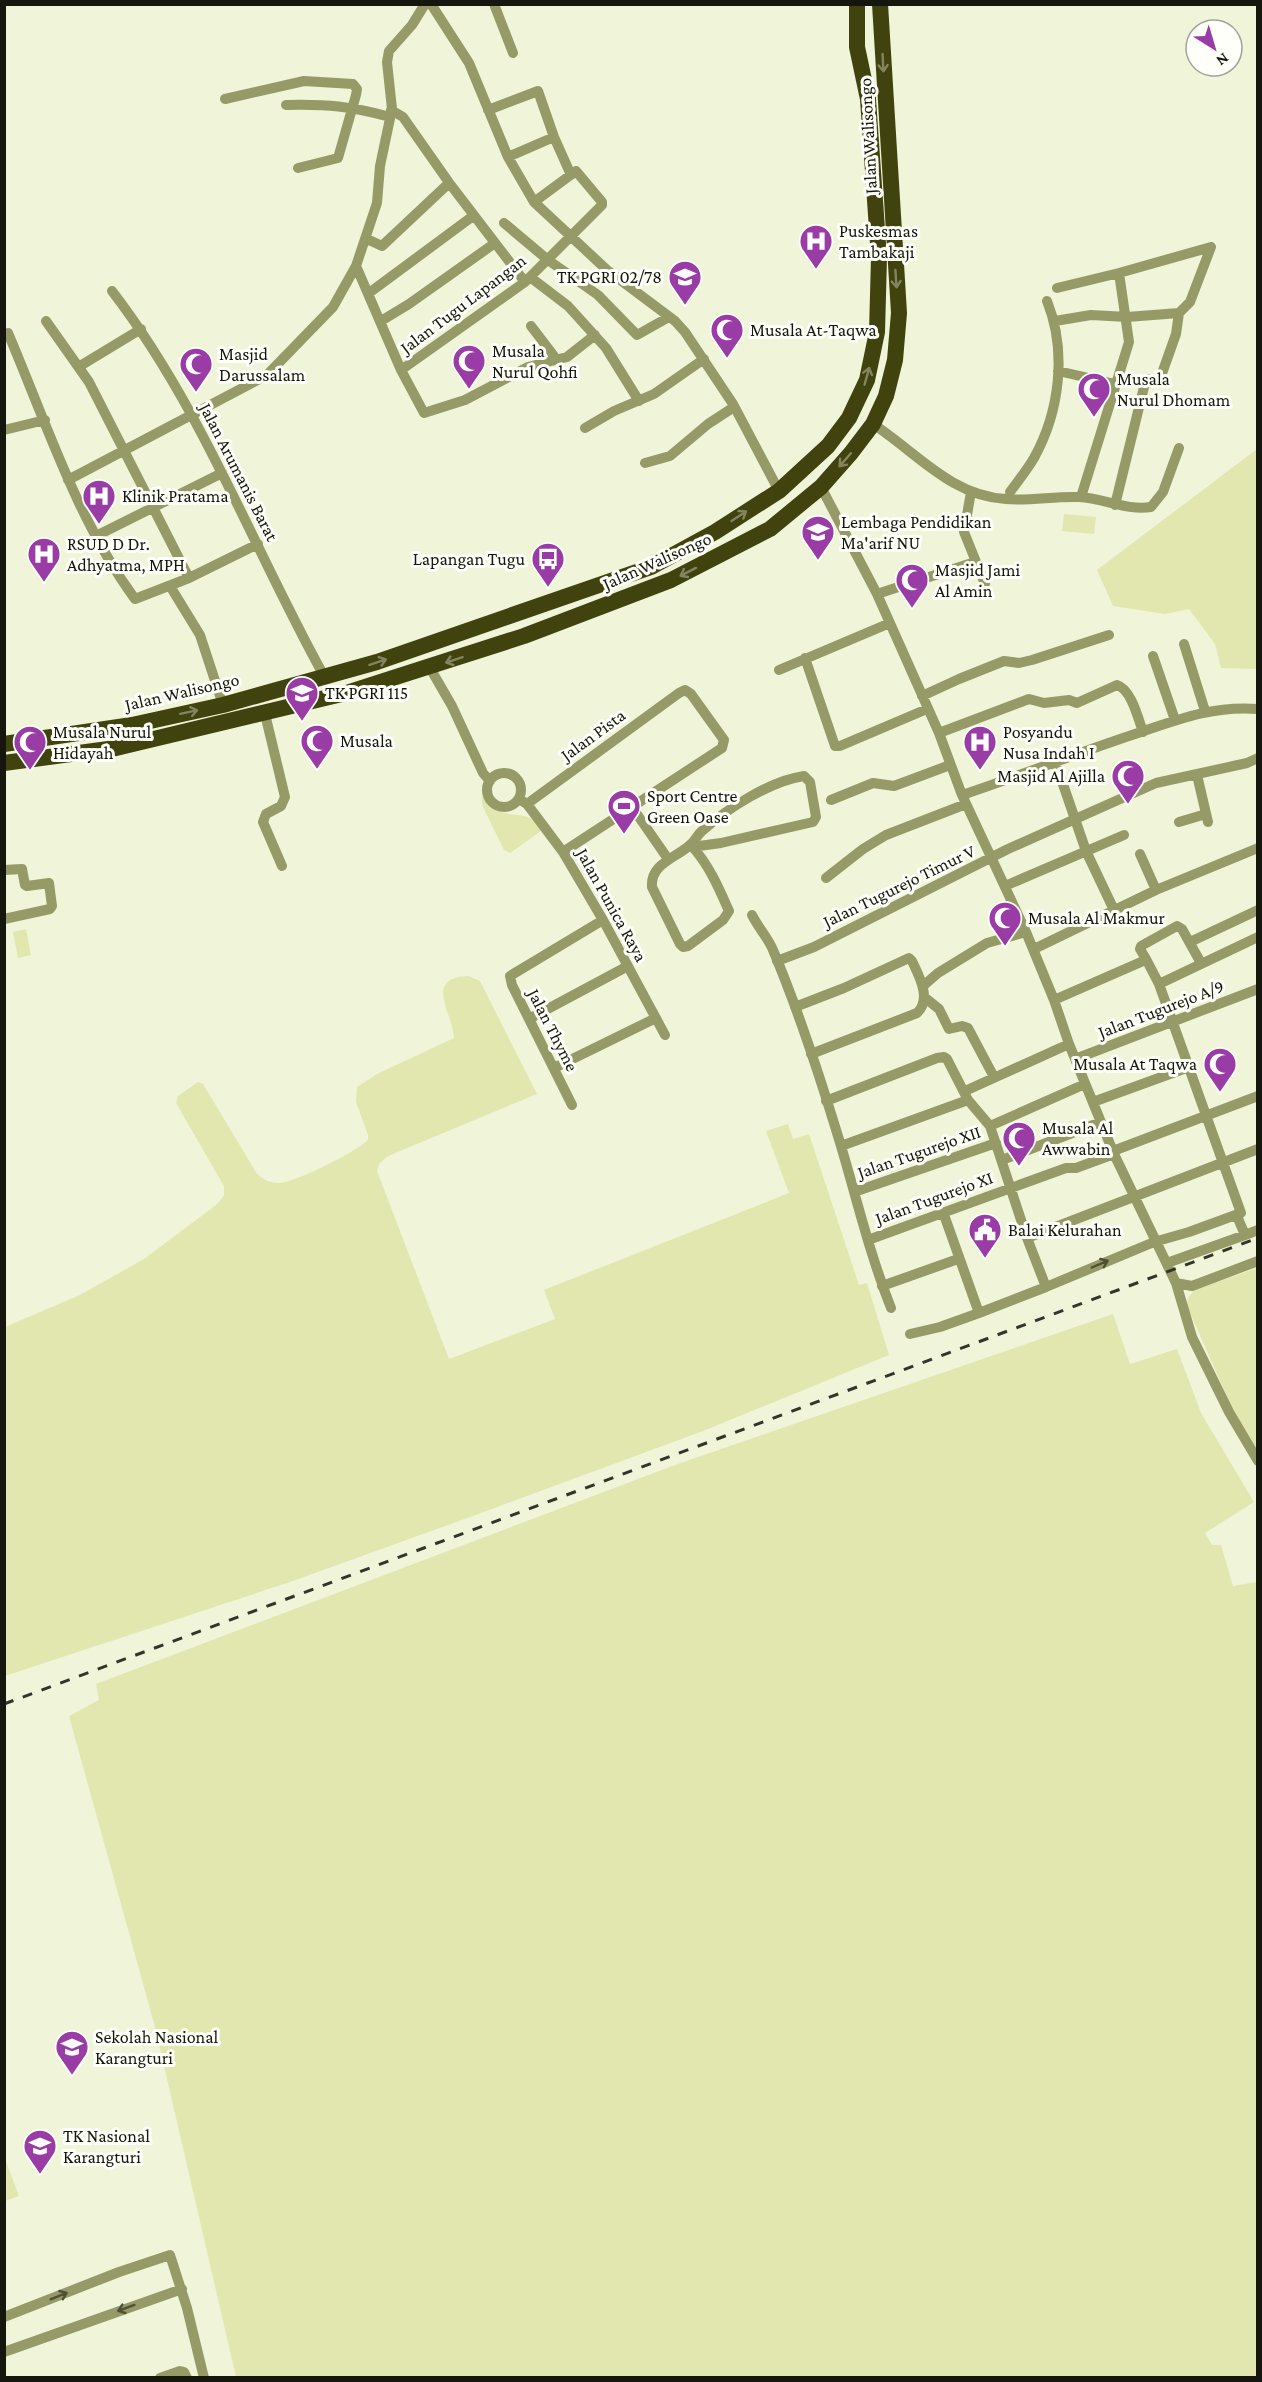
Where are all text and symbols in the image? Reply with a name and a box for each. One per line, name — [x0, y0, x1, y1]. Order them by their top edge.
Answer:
north arrow — [1184, 18, 1244, 78]
text: N — [1213, 50, 1232, 70]
one-way arrow — [878, 52, 889, 72]
street label: Jalan Walisongo — [855, 77, 881, 197]
place label: Puskesmas Tambakaji — [839, 221, 918, 263]
hospital icon: Puskesmas Tambakaji — [798, 223, 834, 270]
street label: Jalan Tugu Lapangan — [395, 250, 530, 359]
school or university icon: TK PGRI 02/78 — [667, 259, 703, 306]
place label: TK PGRI 02/78 — [557, 267, 662, 287]
one-way arrow — [891, 268, 902, 288]
mosque icon: Musala At-Taqwa — [709, 312, 745, 359]
place label: Musala At-Taqwa — [750, 320, 877, 340]
place label: Musala Nurul Qohfi — [492, 341, 578, 382]
mosque icon: Musala Nurul Qohfi — [451, 343, 487, 390]
place label: Masjid Darussalam — [219, 344, 306, 385]
mosque icon: Masjid Darussalam — [178, 346, 214, 393]
one-way arrow — [862, 367, 873, 386]
place label: Musala Nurul Dhomam — [1117, 369, 1231, 410]
mosque icon: Musala Nurul Dhomam — [1076, 371, 1112, 418]
street label: Jalan Arumanis Barat — [195, 398, 283, 545]
one-way arrow — [838, 452, 852, 467]
hospital icon: Klinik Pratama — [81, 478, 117, 525]
place label: Klinik Pratama — [122, 486, 229, 506]
one-way arrow — [730, 510, 747, 522]
place label: Lembaga Pendidikan Ma'arif NU — [841, 512, 992, 553]
school or university icon: Lembaga Pendidikan Ma'arif NU — [800, 514, 836, 561]
street label: Jalan Walisongo — [598, 528, 714, 595]
place label: RSUD D Dr. Adhyatma, MPH — [67, 534, 185, 575]
hospital icon: RSUD D Dr. Adhyatma, MPH — [26, 536, 62, 583]
bus stop icon: Lapangan Tugu — [530, 541, 566, 588]
place label: Lapangan Tugu — [413, 549, 525, 569]
place label: Masjid Jami Al Amin — [935, 560, 1020, 601]
mosque icon: Masjid Jami Al Amin — [894, 562, 930, 609]
one-way arrow — [679, 566, 697, 578]
one-way arrow — [445, 655, 464, 666]
one-way arrow — [368, 656, 387, 667]
street label: Jalan Walisongo — [121, 669, 241, 715]
school or university icon: TK PGRI 115 — [284, 675, 320, 722]
place label: TK PGRI 115 — [325, 683, 408, 703]
street label: Jalan Pista — [555, 705, 629, 766]
one-way arrow — [179, 706, 199, 717]
place label: Musala Nurul Hidayah — [53, 722, 152, 763]
place label: Posyandu Nusa Indah I — [1003, 722, 1095, 763]
mosque icon: Musala — [299, 723, 335, 770]
mosque icon: Musala Nurul Hidayah — [12, 724, 48, 771]
hospital icon: Posyandu Nusa Indah I — [962, 724, 998, 771]
place label: Musala — [340, 731, 393, 751]
mosque icon: Masjid Al Ajilla — [1110, 758, 1146, 805]
place label: Masjid Al Ajilla — [997, 766, 1105, 787]
place label: Sport Centre Green Oase — [647, 786, 738, 827]
sports icon: Sport Centre Green Oase — [606, 788, 642, 835]
street label: Jalan Tugurejo Timur V — [818, 840, 979, 933]
street label: Jalan Punica Raya — [572, 843, 651, 965]
mosque icon: Musala Al Makmur — [987, 900, 1023, 947]
place label: Musala Al Makmur — [1028, 908, 1166, 928]
street label: Jalan Tugurejo A/9 — [1093, 976, 1227, 1044]
street label: Jalan Thyme — [523, 984, 582, 1075]
mosque icon: Musala At Taqwa — [1202, 1046, 1238, 1093]
place label: Musala At Taqwa — [1073, 1054, 1197, 1074]
place label: Musala Al Awwabin — [1042, 1118, 1114, 1159]
mosque icon: Musala Al Awwabin — [1001, 1120, 1037, 1167]
street label: Jalan Tugurejo XII — [853, 1122, 984, 1184]
street label: Jalan Tugurejo XI — [871, 1167, 996, 1230]
public building icon: Balai Kelurahan — [967, 1212, 1003, 1259]
place label: Balai Kelurahan — [1008, 1220, 1122, 1240]
one-way arrow — [1091, 1258, 1109, 1269]
place label: Sekolah Nasional Karangturi — [95, 2027, 219, 2068]
school or university icon: Sekolah Nasional Karangturi — [54, 2029, 90, 2076]
place label: TK Nasional Karangturi — [63, 2126, 150, 2167]
school or university icon: TK Nasional Karangturi — [22, 2128, 58, 2175]
one-way arrow — [49, 2289, 68, 2300]
one-way arrow — [117, 2303, 136, 2314]

